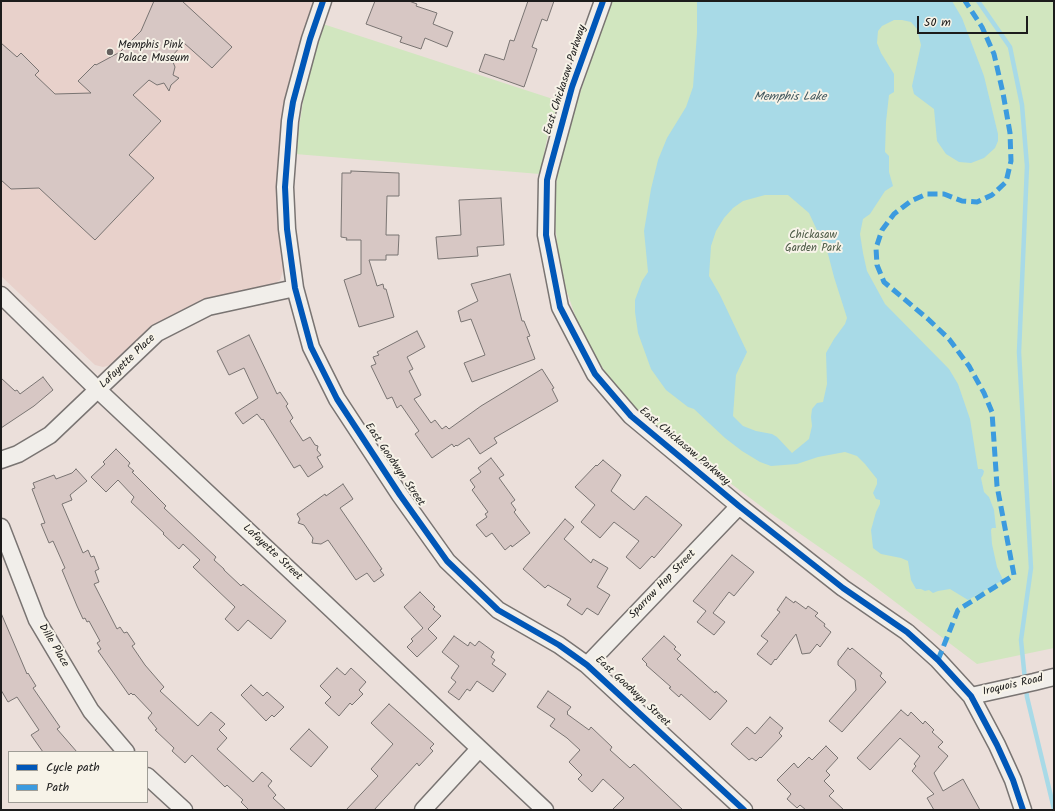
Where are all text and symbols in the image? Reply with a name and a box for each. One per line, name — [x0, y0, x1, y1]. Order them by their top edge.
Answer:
scale bar — [919, 8, 1030, 34]
text: 50 m — [924, 13, 951, 32]
street label: East Chickasaw Parkway — [542, 23, 590, 137]
place label: Memphis Pink Palace Museum — [118, 39, 189, 65]
marker: Memphis Pink Palace Museum — [105, 47, 115, 57]
water label: Memphis Lake — [754, 91, 826, 105]
park label: Chickasaw Garden Park — [785, 229, 841, 255]
street label: Lafayette Place — [97, 332, 159, 392]
street label: East Chickasaw Parkway — [636, 405, 732, 489]
street label: East Goodwyn Street — [361, 421, 427, 509]
street label: Lafayette Street — [240, 522, 304, 584]
street label: Sparrow Hop Street — [627, 548, 699, 622]
street label: Dille Place — [35, 622, 71, 670]
street label: East Goodwyn Street — [592, 654, 672, 730]
street label: Iroquois Road — [982, 673, 1044, 699]
legend — [8, 751, 148, 803]
text: Cycle path — [46, 758, 100, 777]
text: Path — [46, 778, 69, 797]

